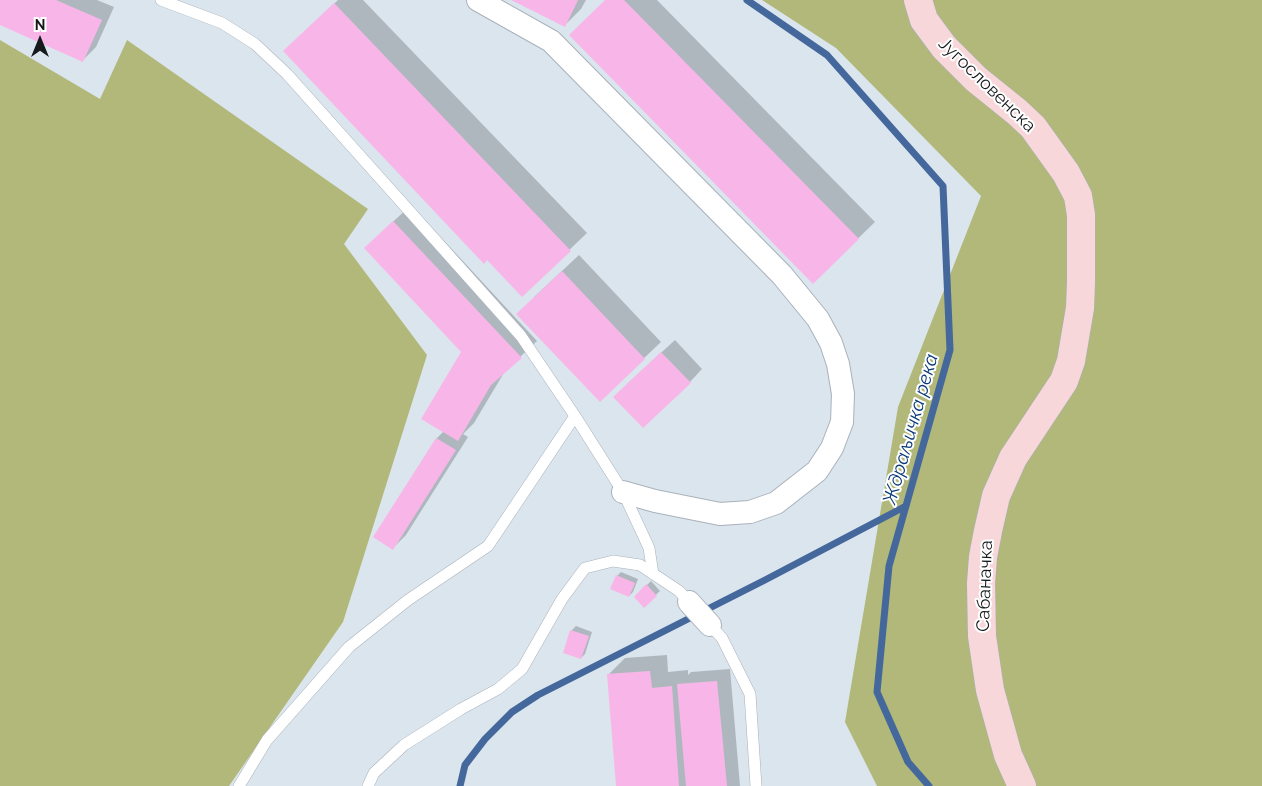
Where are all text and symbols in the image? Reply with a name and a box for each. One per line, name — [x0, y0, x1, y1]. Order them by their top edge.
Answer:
north arrow — [15, 15, 65, 65]
text: N — [35, 17, 45, 33]
street label: Југословенска — [934, 33, 1040, 137]
water label: Ждраљичка река — [879, 351, 943, 507]
street label: Сабаначка — [973, 540, 997, 632]

